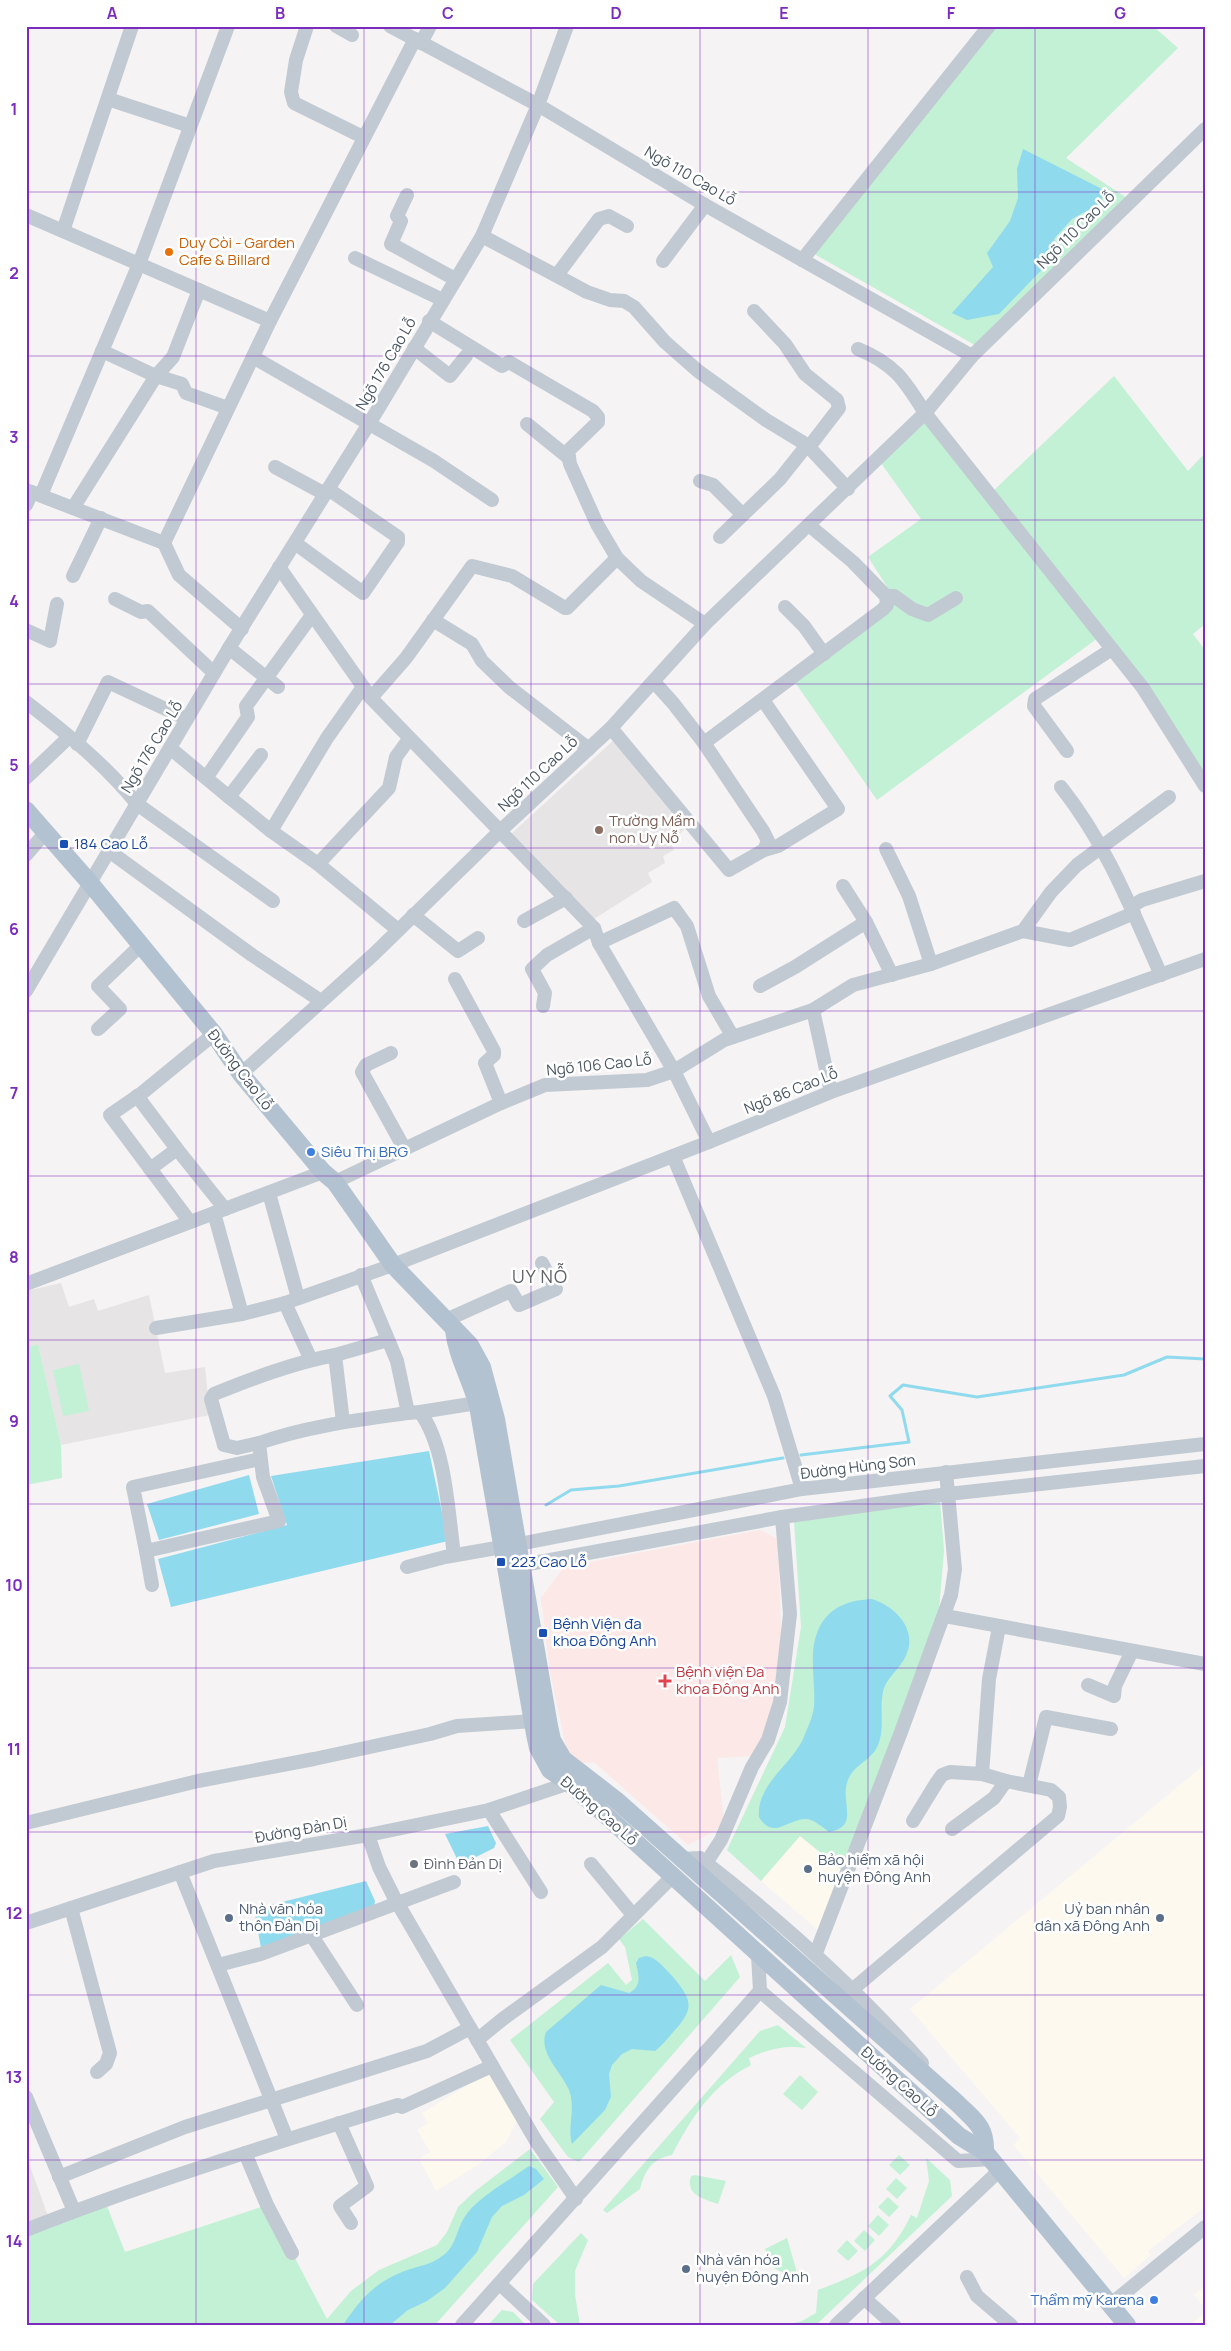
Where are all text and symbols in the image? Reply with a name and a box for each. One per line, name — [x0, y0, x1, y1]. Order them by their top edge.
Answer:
text: A — [107, 2, 118, 24]
text: B — [275, 2, 285, 24]
text: C — [442, 2, 454, 24]
text: D — [610, 2, 622, 24]
text: E — [779, 2, 789, 24]
text: F — [947, 2, 956, 24]
text: G — [1114, 2, 1126, 24]
text: 1 — [10, 98, 18, 120]
street label: Ngõ 110 Cao Lỗ — [641, 141, 740, 210]
street label: Ngõ 110 Cao Lỗ — [1032, 186, 1119, 273]
place label: Duy Còi - Garden Cafe & Billard — [179, 232, 295, 270]
marker: Duy Còi - Garden Cafe & Billard — [163, 246, 175, 258]
text: 2 — [9, 262, 19, 284]
street label: Ngõ 176 Cao Lỗ — [350, 313, 421, 414]
text: 3 — [9, 426, 19, 448]
text: 4 — [9, 590, 19, 612]
street label: Ngõ 176 Cao Lỗ — [116, 697, 187, 797]
street label: Ngõ 110 Cao Lỗ — [493, 731, 582, 816]
text: 5 — [9, 754, 19, 776]
place label: Trường Mầm non Uy Nỗ — [609, 810, 695, 848]
marker: Trường Mầm non Uy Nỗ — [593, 824, 605, 836]
place label: 184 Cao Lỗ — [74, 833, 148, 854]
marker: 184 Cao Lỗ — [58, 838, 70, 850]
text: 6 — [9, 918, 19, 940]
street label: Đường Cao Lỗ — [203, 1025, 278, 1115]
street label: Ngõ 106 Cao Lỗ — [545, 1049, 653, 1080]
street label: Ngõ 86 Cao Lỗ — [741, 1062, 841, 1119]
text: 7 — [10, 1082, 18, 1104]
place label: Siêu Thị BRG — [321, 1141, 408, 1162]
marker: Siêu Thị BRG — [305, 1146, 317, 1158]
text: 8 — [9, 1246, 19, 1268]
district label: UY NỖ — [512, 1263, 568, 1288]
text: 9 — [9, 1410, 19, 1432]
street label: Đường Hùng Sơn — [799, 1449, 917, 1484]
place label: 223 Cao Lỗ — [511, 1551, 587, 1572]
marker: 223 Cao Lỗ — [495, 1556, 507, 1568]
text: 10 — [5, 1574, 23, 1596]
place label: Bệnh Viện đa khoa Đông Anh — [553, 1613, 657, 1651]
marker: Bệnh Viện đa khoa Đông Anh — [537, 1627, 549, 1639]
place label: Bệnh viện Đa khoa Đông Anh — [676, 1661, 780, 1699]
marker: Bệnh viện Đa khoa Đông Anh — [658, 1674, 672, 1688]
text: 11 — [7, 1738, 21, 1760]
street label: Đường Cao Lỗ — [556, 1771, 643, 1850]
street label: Đường Đản Dị — [253, 1811, 348, 1848]
place label: Bảo hiểm xã hội huyện Đông Anh — [818, 1849, 931, 1887]
place label: Đình Đản Dị — [424, 1853, 502, 1874]
marker: Đình Đản Dị — [408, 1858, 420, 1870]
marker: Bảo hiểm xã hội huyện Đông Anh — [802, 1863, 814, 1875]
place label: Nhà văn hóa thôn Đản Dị — [239, 1898, 323, 1936]
place label: Uỷ ban nhân dân xã Đông Anh — [1035, 1898, 1150, 1936]
text: 12 — [6, 1902, 22, 1924]
marker: Nhà văn hóa thôn Đản Dị — [223, 1912, 235, 1924]
marker: Uỷ ban nhân dân xã Đông Anh — [1154, 1912, 1166, 1924]
street label: Đường Cao Lỗ — [857, 2042, 942, 2122]
text: 13 — [6, 2066, 22, 2088]
text: 14 — [6, 2230, 22, 2252]
place label: Nhà văn hóa huyện Đông Anh — [696, 2249, 809, 2287]
marker: Nhà văn hóa huyện Đông Anh — [680, 2263, 692, 2275]
place label: Thẩm mỹ Karena — [1030, 2289, 1144, 2310]
marker: Thẩm mỹ Karena — [1148, 2294, 1160, 2306]

